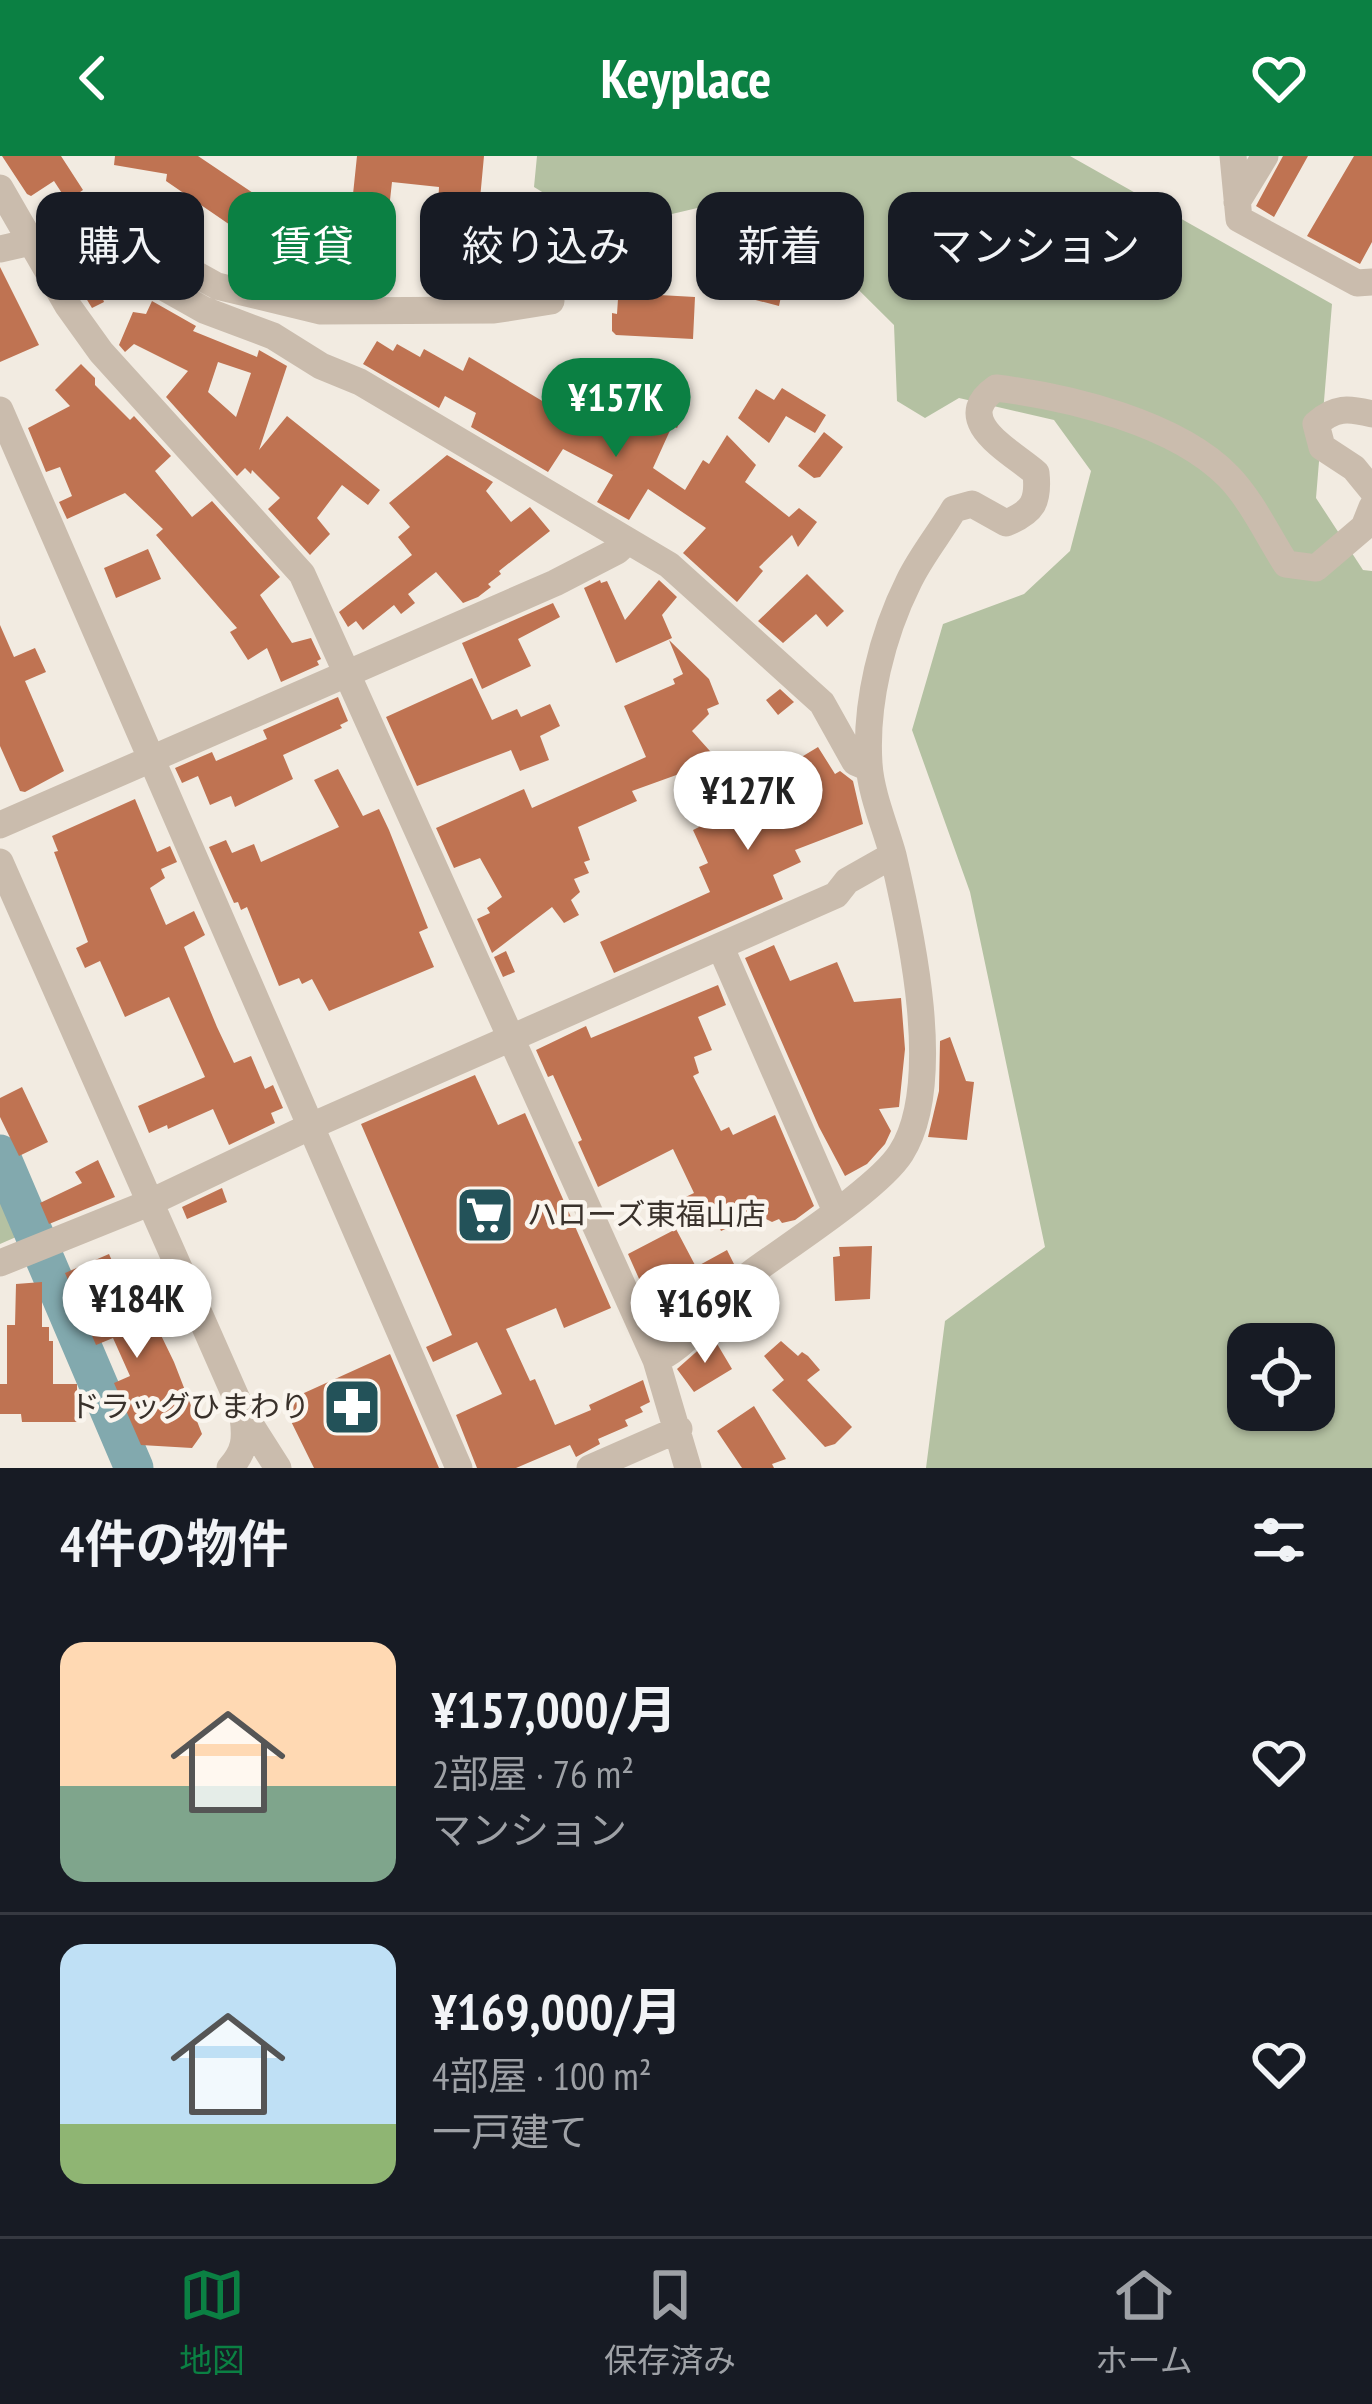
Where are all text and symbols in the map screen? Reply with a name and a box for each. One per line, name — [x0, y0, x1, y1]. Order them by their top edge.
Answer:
text: Keyplace — [601, 43, 771, 113]
icon: back — [60, 45, 126, 111]
icon: heart — [1246, 45, 1312, 111]
chip: 購入 — [36, 192, 204, 300]
chip: 賃貸 — [228, 192, 396, 300]
chip: 絞り込み — [420, 192, 672, 300]
chip: 新着 — [696, 192, 864, 300]
chip: マンション — [888, 192, 1182, 300]
pin: ¥157K — [532, 358, 700, 460]
text: ¥157K — [569, 371, 663, 422]
pin: ¥127K — [664, 751, 832, 853]
text: ¥127K — [701, 764, 795, 815]
supermarket icon: ハローズ東福山店 — [454, 1184, 516, 1246]
place label: ハローズ東福山店 — [527, 1194, 766, 1233]
pin: ¥184K — [53, 1259, 221, 1361]
pin: ¥169K — [621, 1264, 789, 1366]
text: ¥184K — [90, 1272, 184, 1323]
text: ¥169K — [658, 1277, 752, 1328]
map controls — [1227, 1323, 1335, 1431]
button: locate — [1227, 1323, 1335, 1431]
pharmacy icon: ドラッグひまわり — [321, 1376, 383, 1438]
place label: ドラッグひまわり — [70, 1386, 310, 1425]
icon: filters — [1246, 1507, 1312, 1573]
text: 4件の物件 — [60, 1510, 288, 1576]
text: ¥157,000/月 — [432, 1676, 677, 1742]
icon: home — [156, 1690, 300, 1834]
icon: heart — [1246, 1729, 1312, 1795]
text: 2部屋 · 76 m² — [432, 1748, 634, 1799]
text: マンション — [432, 1804, 627, 1855]
text: ¥169,000/月 — [432, 1978, 682, 2044]
icon: home — [156, 1992, 300, 2136]
icon: heart — [1246, 2031, 1312, 2097]
text: 4部屋 · 100 m² — [432, 2050, 652, 2101]
text: 一戸建て — [432, 2106, 588, 2157]
tab: 地図 — [179, 2262, 245, 2382]
tab: 保存済み — [604, 2262, 736, 2382]
tab: ホーム — [1095, 2262, 1193, 2382]

